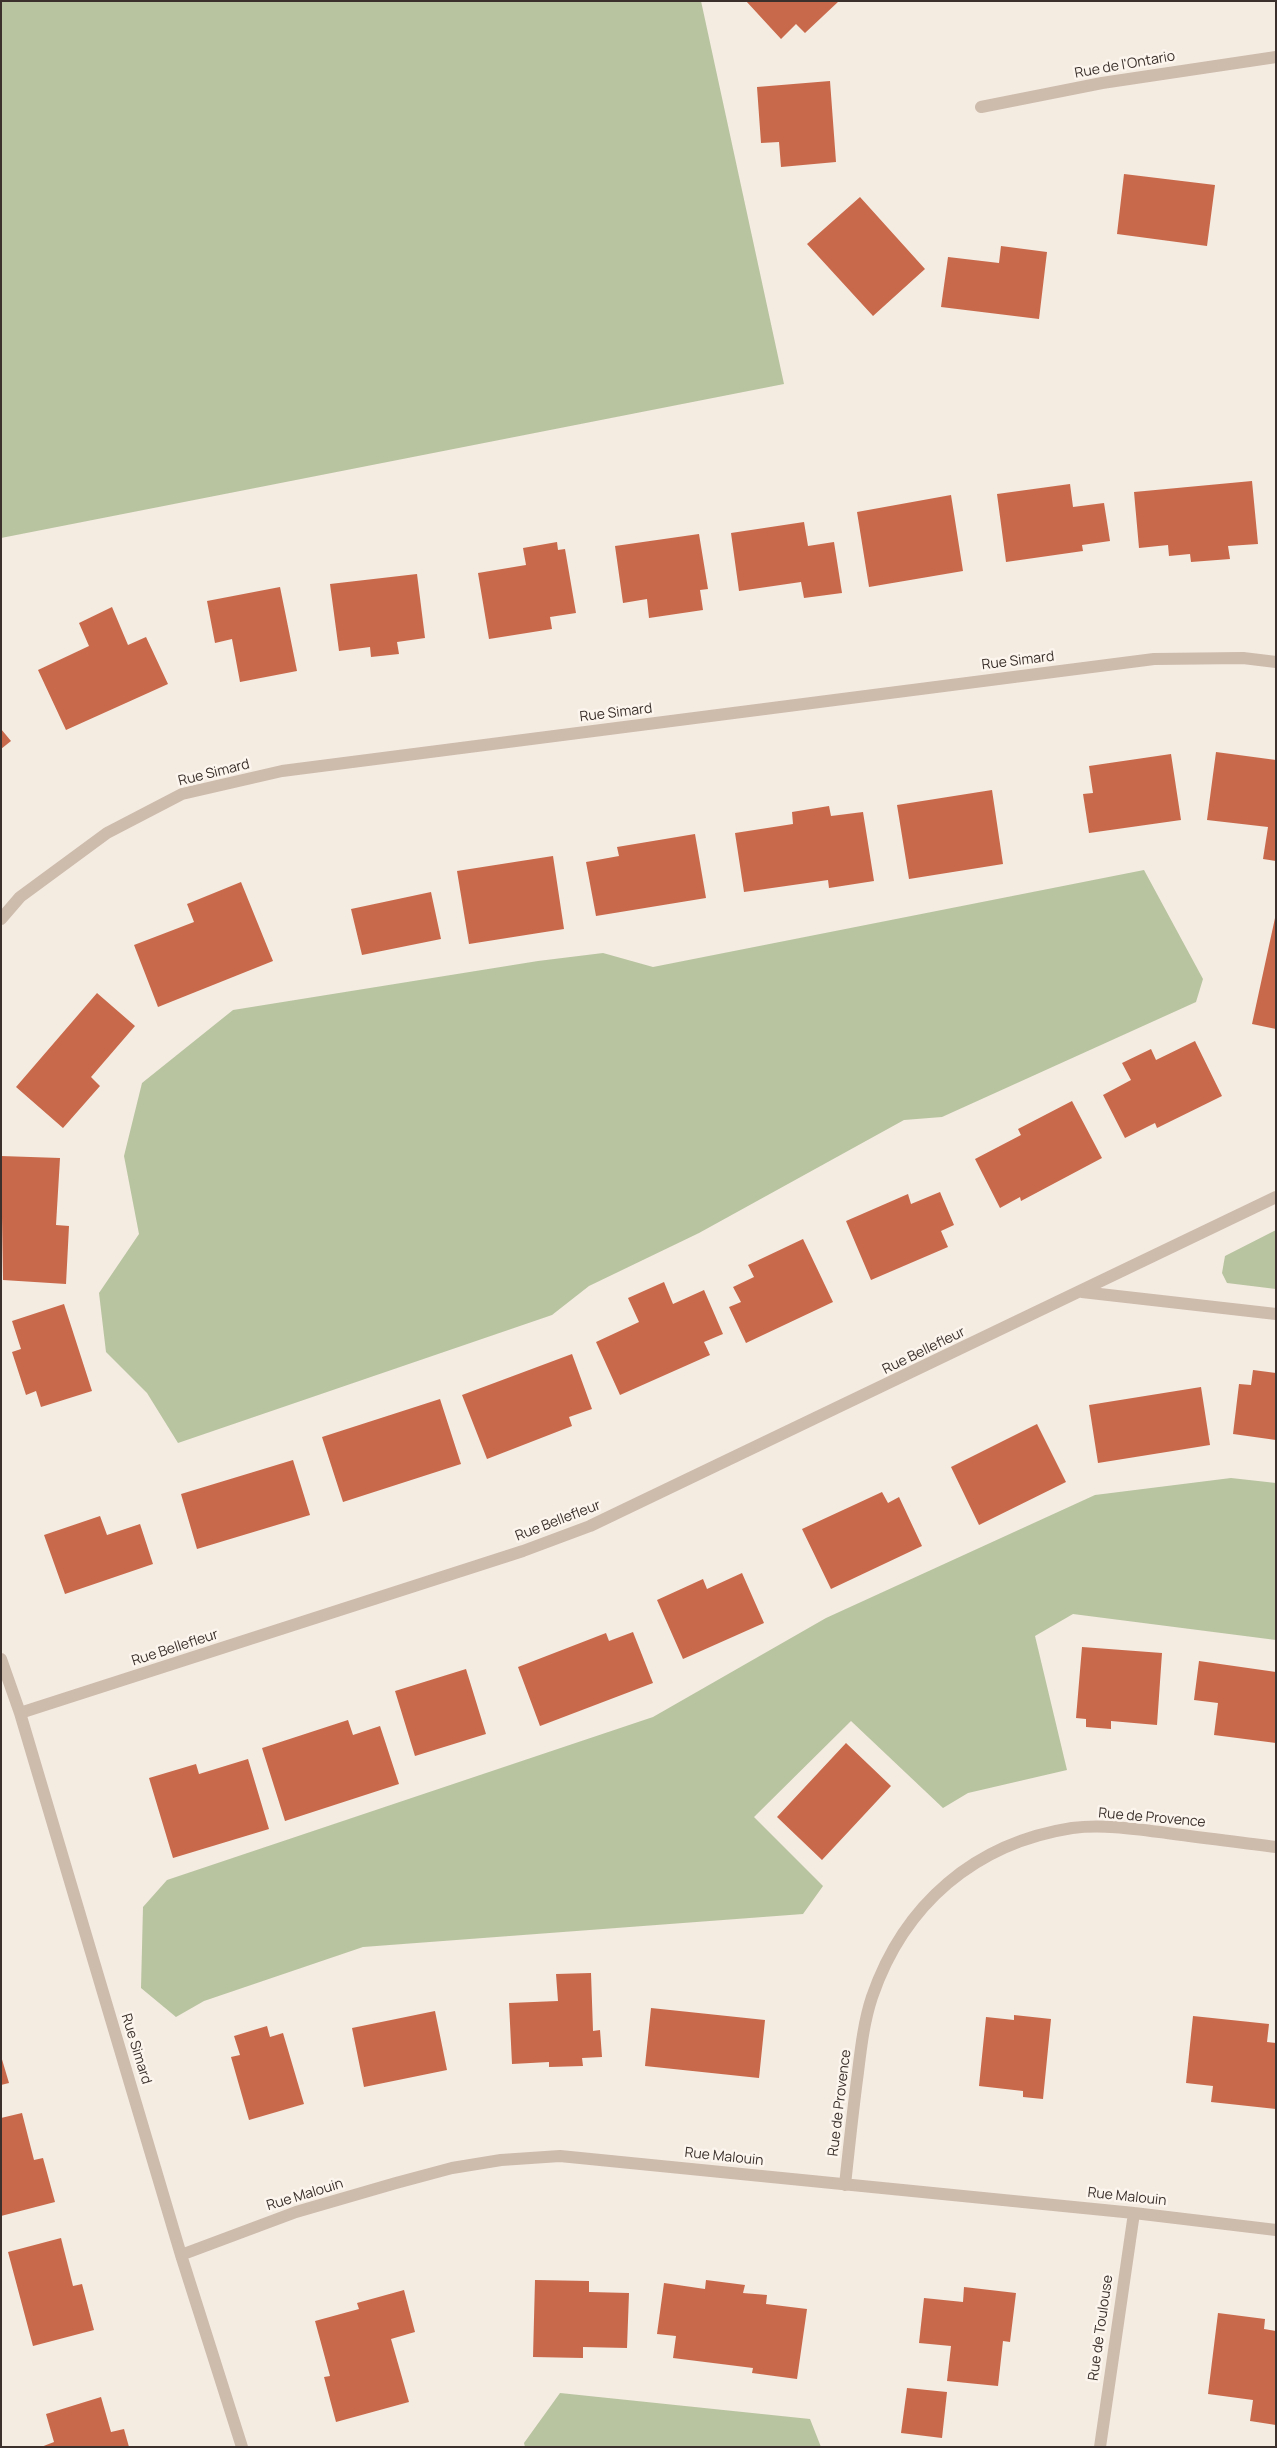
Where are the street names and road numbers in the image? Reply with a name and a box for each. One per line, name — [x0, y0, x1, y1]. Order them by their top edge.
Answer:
street label: Rue de l'Ontario — [1073, 48, 1177, 82]
street label: Rue Simard — [981, 648, 1055, 674]
street label: Rue Simard — [579, 700, 653, 726]
street label: Rue Simard — [177, 756, 251, 790]
street label: Rue Bellefleur — [880, 1324, 968, 1378]
street label: Rue Bellefleur — [513, 1497, 603, 1545]
street label: Rue Bellefleur — [130, 1626, 220, 1670]
street label: Rue de Provence — [1098, 1805, 1206, 1831]
street label: Rue Simard — [117, 2012, 155, 2086]
street label: Rue de Provence — [825, 2049, 855, 2157]
street label: Rue Malouin — [684, 2145, 764, 2169]
street label: Rue Malouin — [265, 2175, 345, 2215]
street label: Rue Malouin — [1087, 2185, 1167, 2209]
street label: Rue de Toulouse — [1085, 2274, 1117, 2382]

